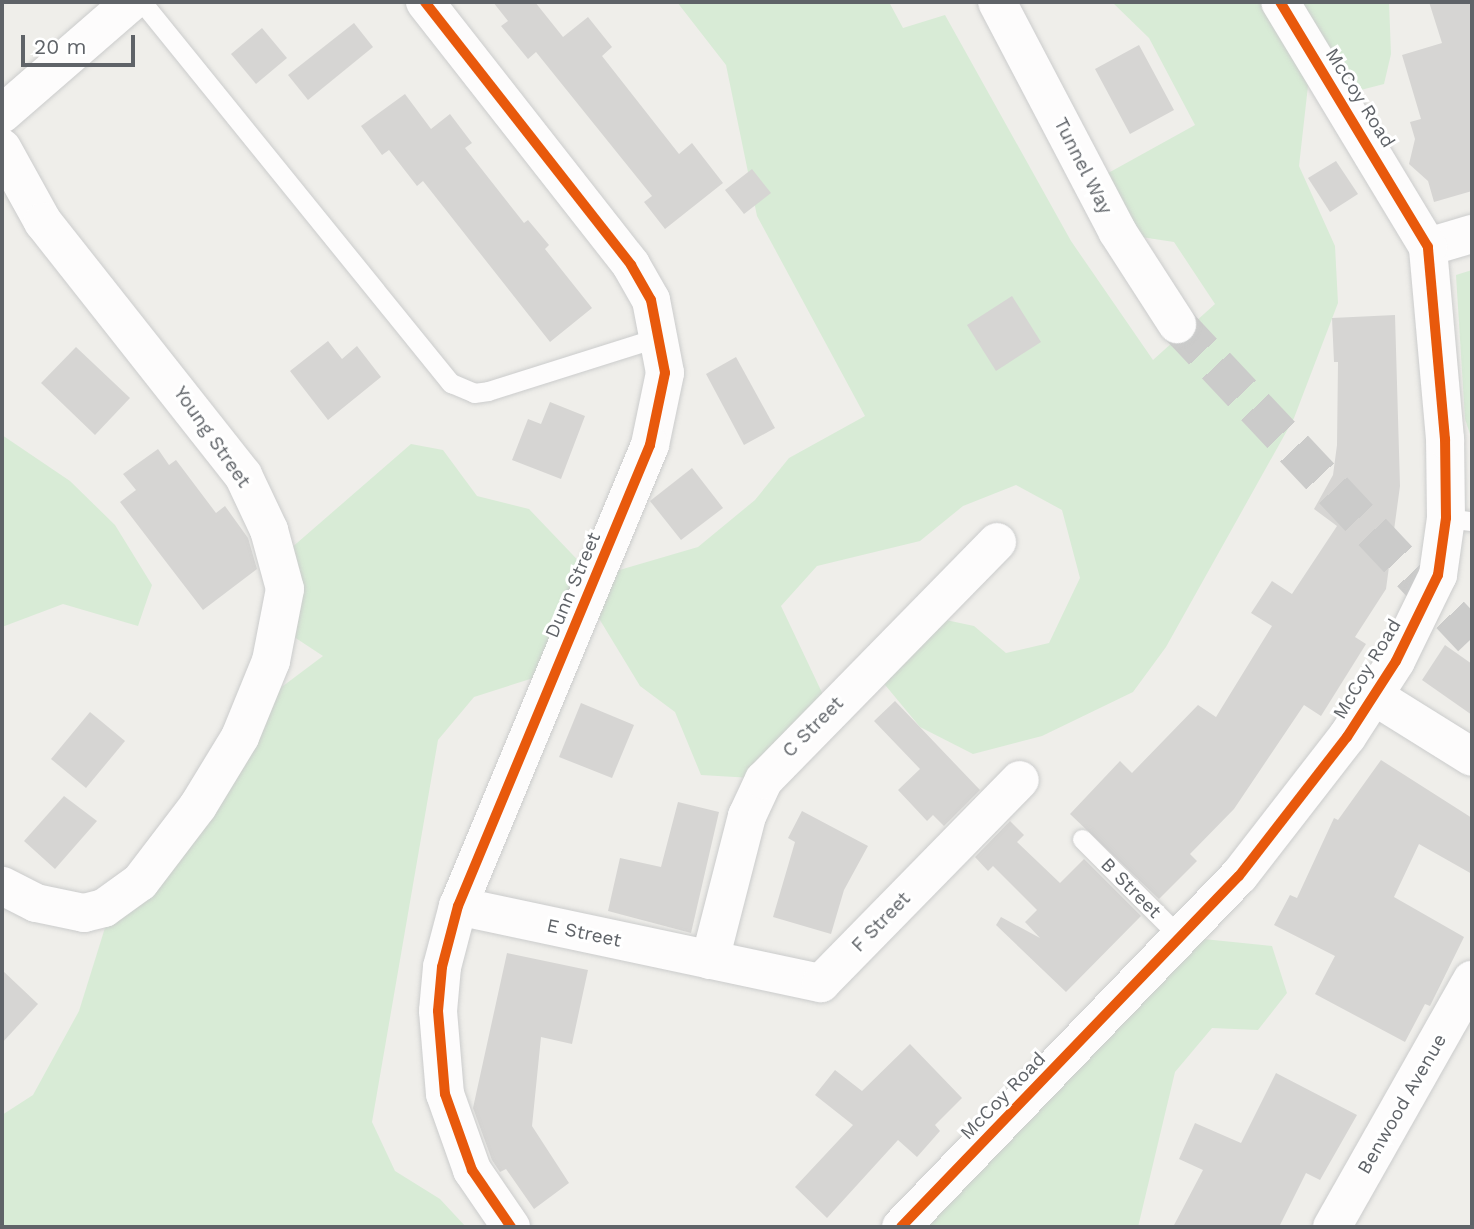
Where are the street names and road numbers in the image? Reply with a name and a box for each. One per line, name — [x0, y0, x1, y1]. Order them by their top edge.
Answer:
street label: McCoy Road — [1320, 44, 1400, 152]
street label: Tunnel Way — [1049, 113, 1117, 219]
street label: Young Street — [169, 382, 255, 492]
street label: Dunn Street — [541, 529, 605, 641]
street label: McCoy Road — [1328, 615, 1406, 723]
street label: C Street — [778, 692, 848, 762]
street label: B Street — [1096, 853, 1166, 923]
street label: F Street — [847, 887, 915, 957]
street label: E Street — [545, 914, 623, 952]
street label: Benwood Avenue — [1352, 1029, 1452, 1179]
street label: McCoy Road — [955, 1047, 1051, 1145]

